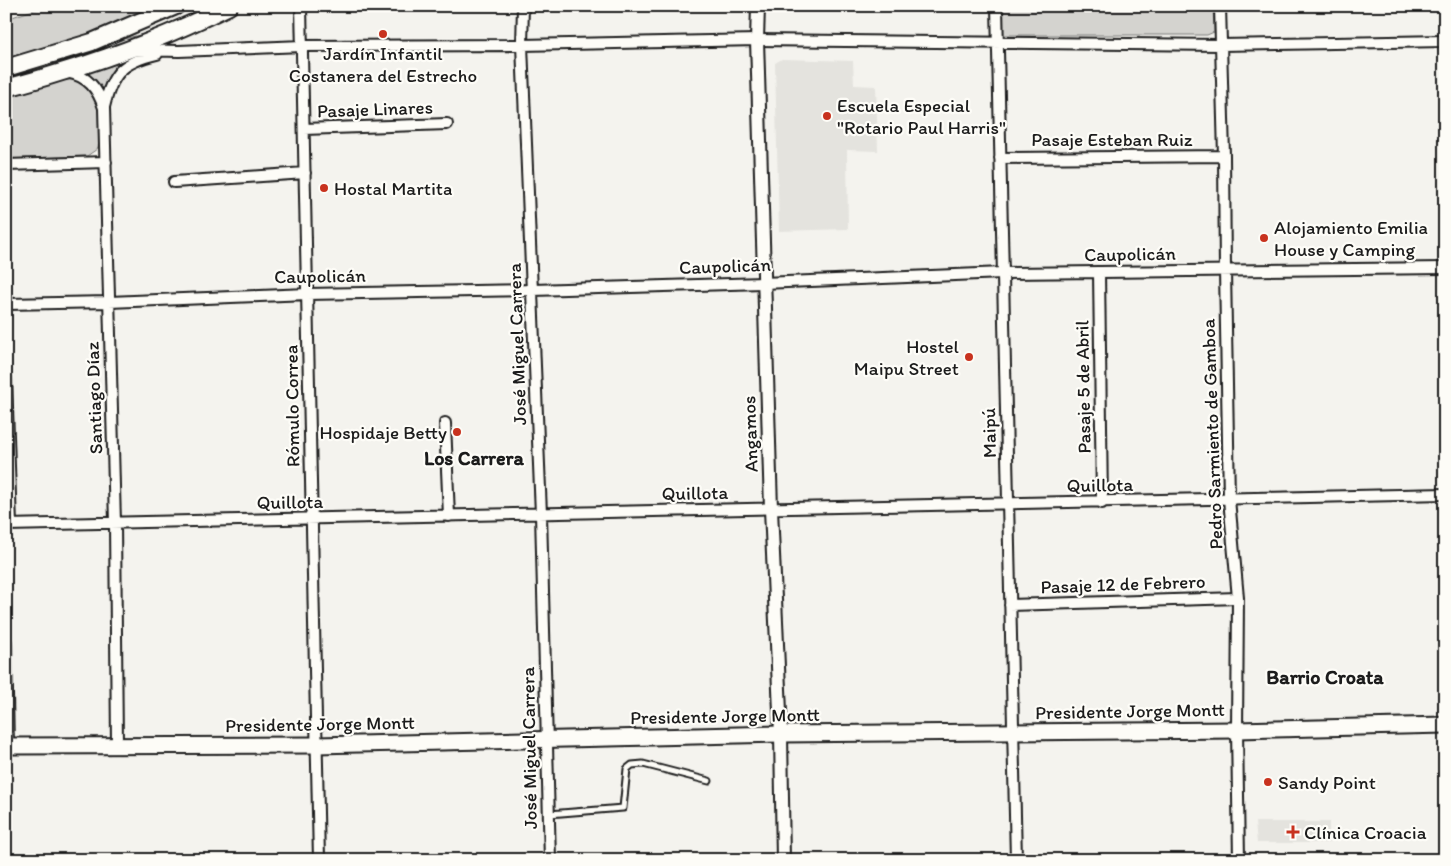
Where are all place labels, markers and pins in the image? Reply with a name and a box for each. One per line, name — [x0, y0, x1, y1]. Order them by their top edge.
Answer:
marker: Jardín Infantil Costanera del Estrecho — [377, 28, 389, 40]
place label: Jardín Infantil Costanera del Estrecho — [289, 42, 477, 87]
place label: Escuela Especial "Rotario Paul Harris" — [837, 94, 1006, 139]
marker: Escuela Especial "Rotario Paul Harris" — [821, 110, 833, 122]
place label: Hostal Martita — [334, 177, 452, 200]
marker: Hostal Martita — [318, 182, 330, 194]
place label: Alojamiento Emilia House y Camping — [1274, 216, 1428, 261]
marker: Alojamiento Emilia House y Camping — [1258, 232, 1270, 244]
place label: Hostel Maipu Street — [854, 335, 960, 380]
marker: Hostel Maipu Street — [963, 351, 975, 363]
place label: Hospidaje Betty — [319, 421, 447, 444]
marker: Hospidaje Betty — [451, 426, 463, 438]
place label: Sandy Point — [1278, 771, 1376, 794]
marker: Sandy Point — [1262, 776, 1274, 788]
place label: Clínica Croacia — [1304, 821, 1427, 844]
marker: Clínica Croacia — [1286, 825, 1300, 839]

